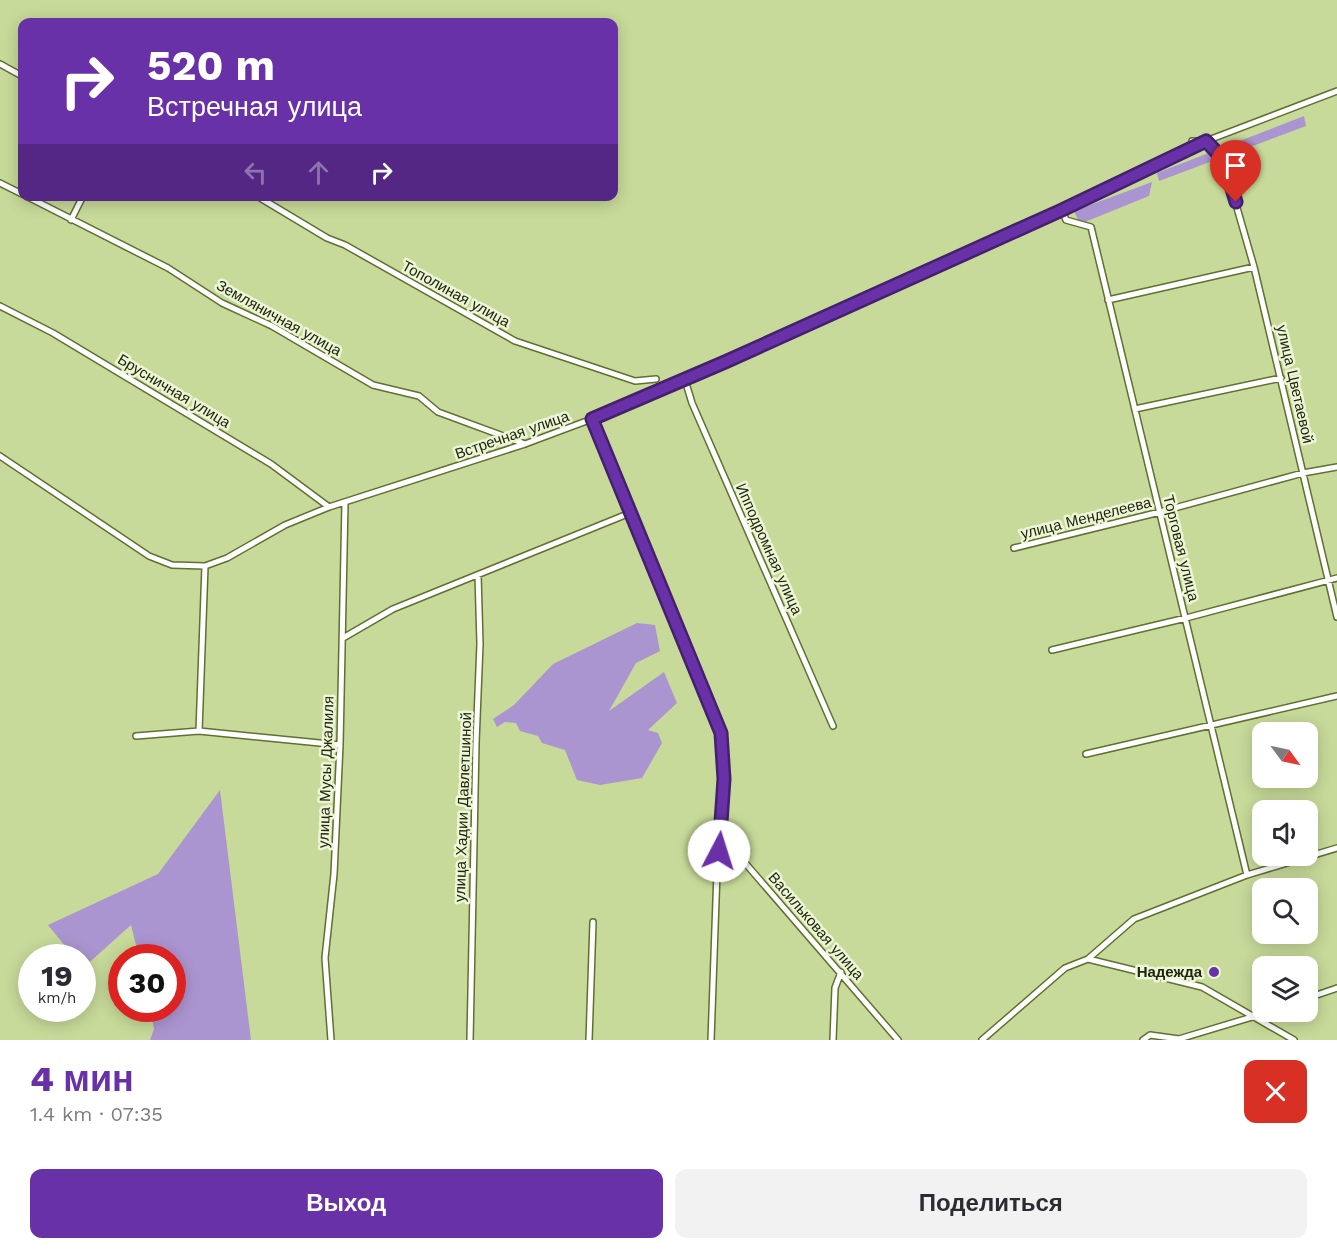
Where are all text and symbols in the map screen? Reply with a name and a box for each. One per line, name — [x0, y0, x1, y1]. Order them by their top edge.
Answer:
text: 520 m — [147, 41, 275, 90]
icon: right — [48, 42, 126, 120]
text: Встречная улица — [147, 91, 362, 123]
pin — [1210, 140, 1261, 202]
icon: arrive — [1219, 149, 1252, 182]
icon: left — [239, 156, 272, 189]
icon: ahead — [302, 156, 335, 189]
icon: right — [365, 156, 398, 189]
street label: Тополиная улица — [399, 257, 514, 331]
street label: Земляничная улица — [213, 276, 345, 360]
street label: улица Цветаевой — [1273, 323, 1317, 445]
street label: Брусничная улица — [114, 350, 234, 432]
street label: Встречная улица — [453, 407, 572, 463]
street label: Ипподромная улица — [732, 481, 806, 618]
street label: улица Менделеева — [1019, 493, 1154, 543]
street label: Торговая улица — [1159, 493, 1203, 604]
street label: улица Мусы Джалиля — [314, 696, 338, 848]
street label: улица Хадии Давлетшиной — [451, 712, 475, 902]
north arrow — [1252, 722, 1318, 788]
map controls — [1252, 722, 1318, 1022]
button: sound — [1252, 800, 1318, 866]
position arrow — [687, 819, 751, 883]
street label: Васильковая улица — [764, 869, 868, 984]
button: search — [1252, 878, 1318, 944]
speed limit sign: 30 — [108, 944, 186, 1022]
button: layers — [1252, 956, 1318, 1022]
text: 19 — [41, 958, 73, 993]
place label: Надежда — [1137, 963, 1203, 981]
marker: Надежда — [1207, 965, 1221, 979]
text: km/h — [38, 989, 76, 1007]
text: 4 мин — [30, 1058, 134, 1100]
button: close — [1244, 1060, 1307, 1123]
text: 1.4 km · 07:35 — [30, 1102, 163, 1126]
button: Выход — [30, 1169, 663, 1238]
button: Поделиться — [675, 1169, 1307, 1238]

